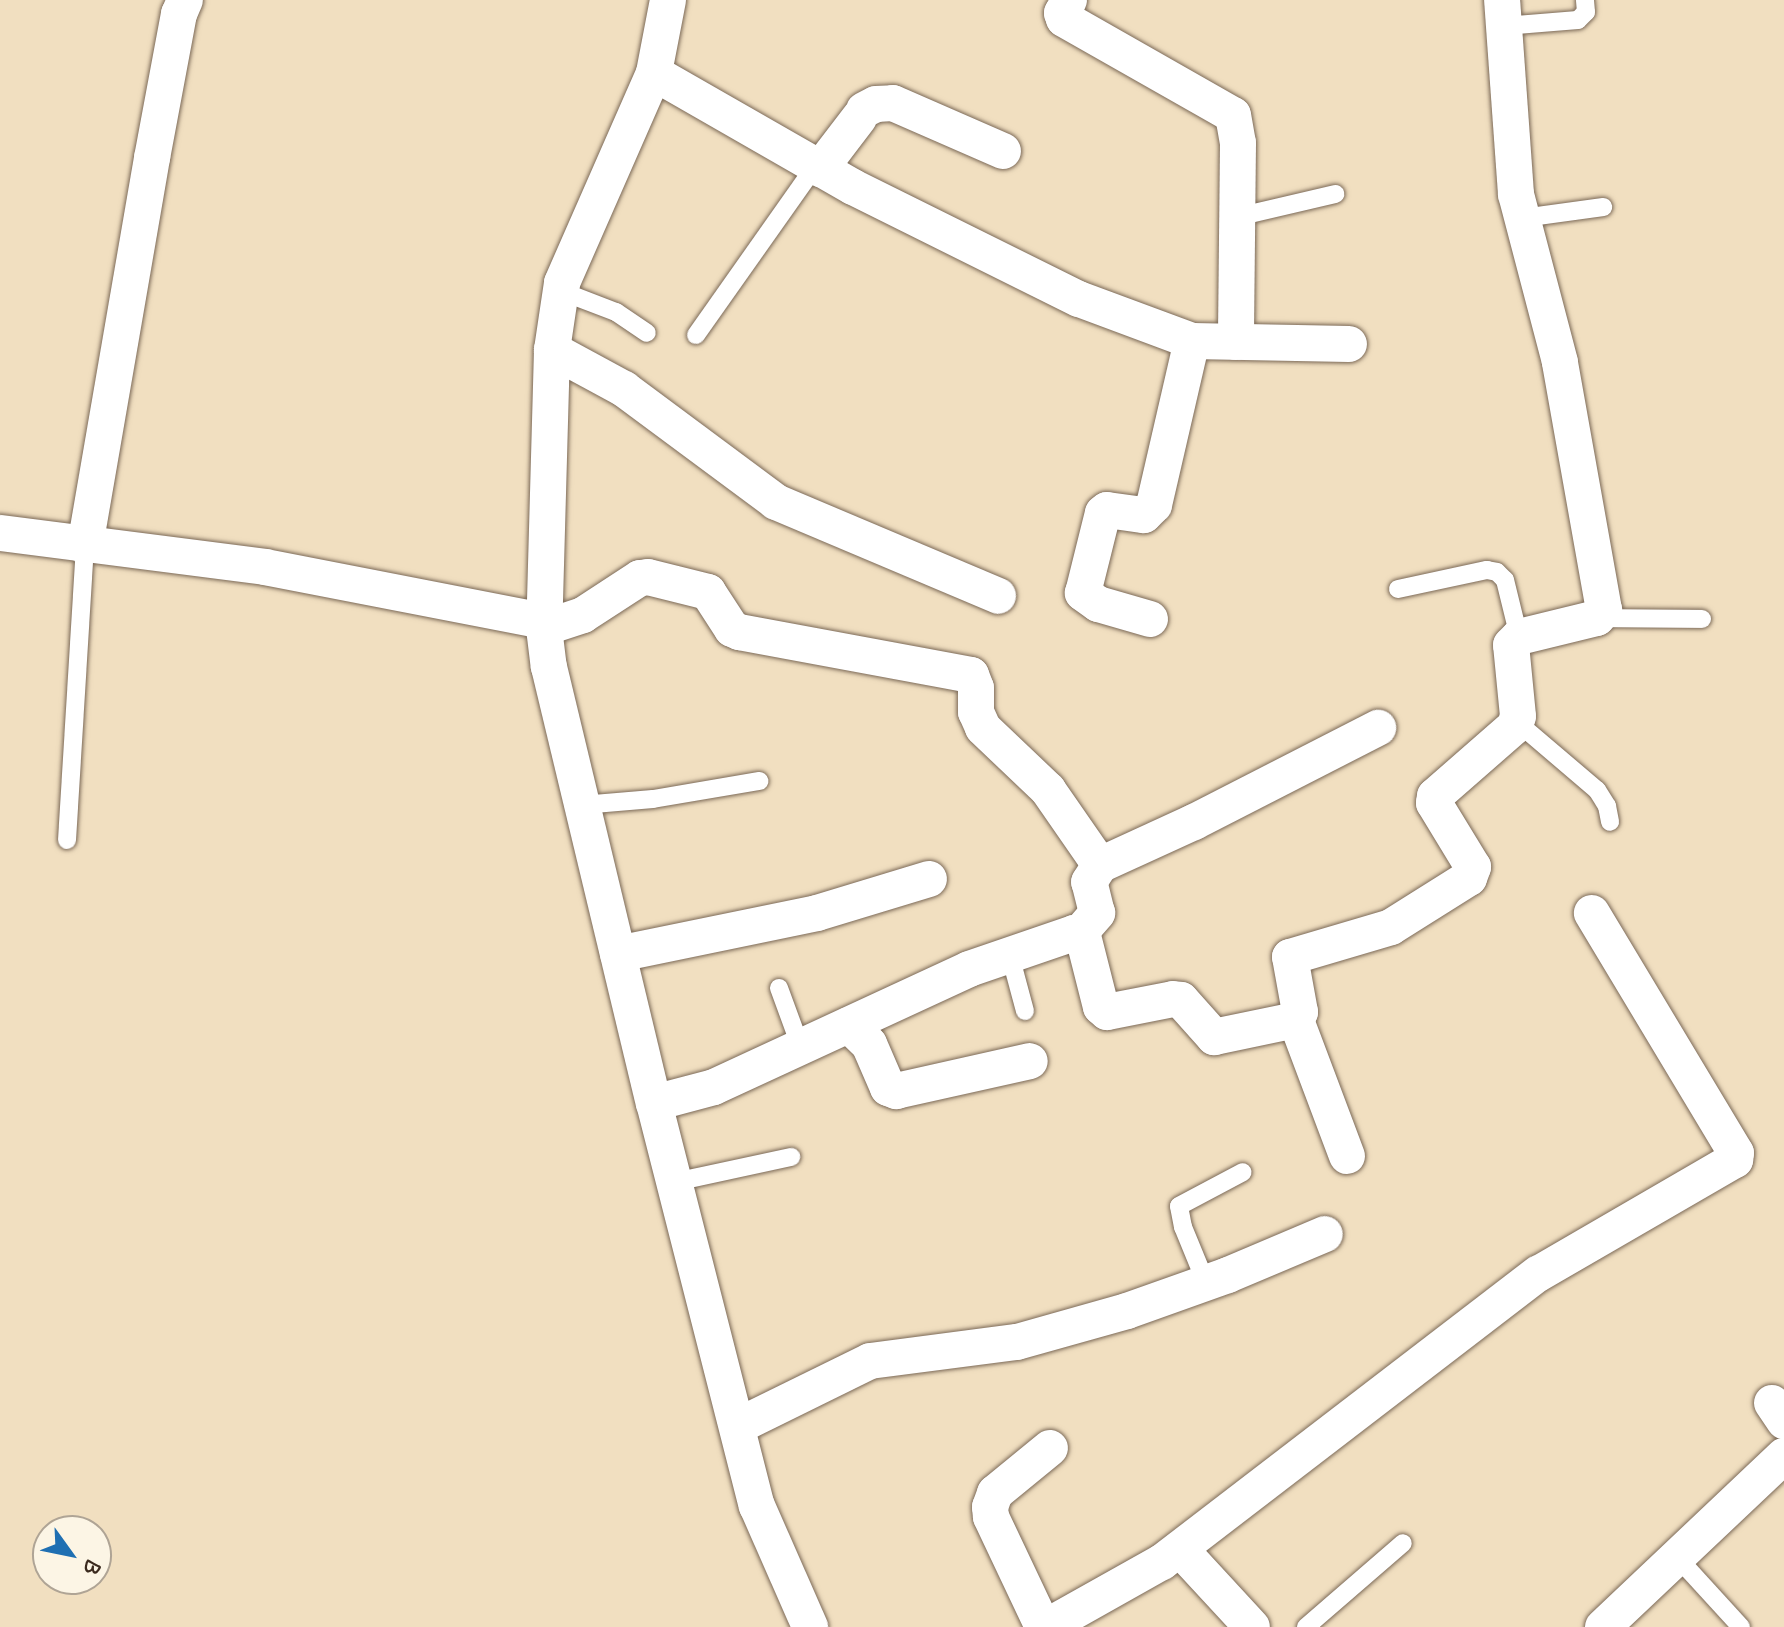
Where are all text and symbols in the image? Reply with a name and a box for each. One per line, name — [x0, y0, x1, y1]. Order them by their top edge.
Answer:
north arrow — [32, 1515, 112, 1595]
text: B — [75, 1554, 106, 1580]

